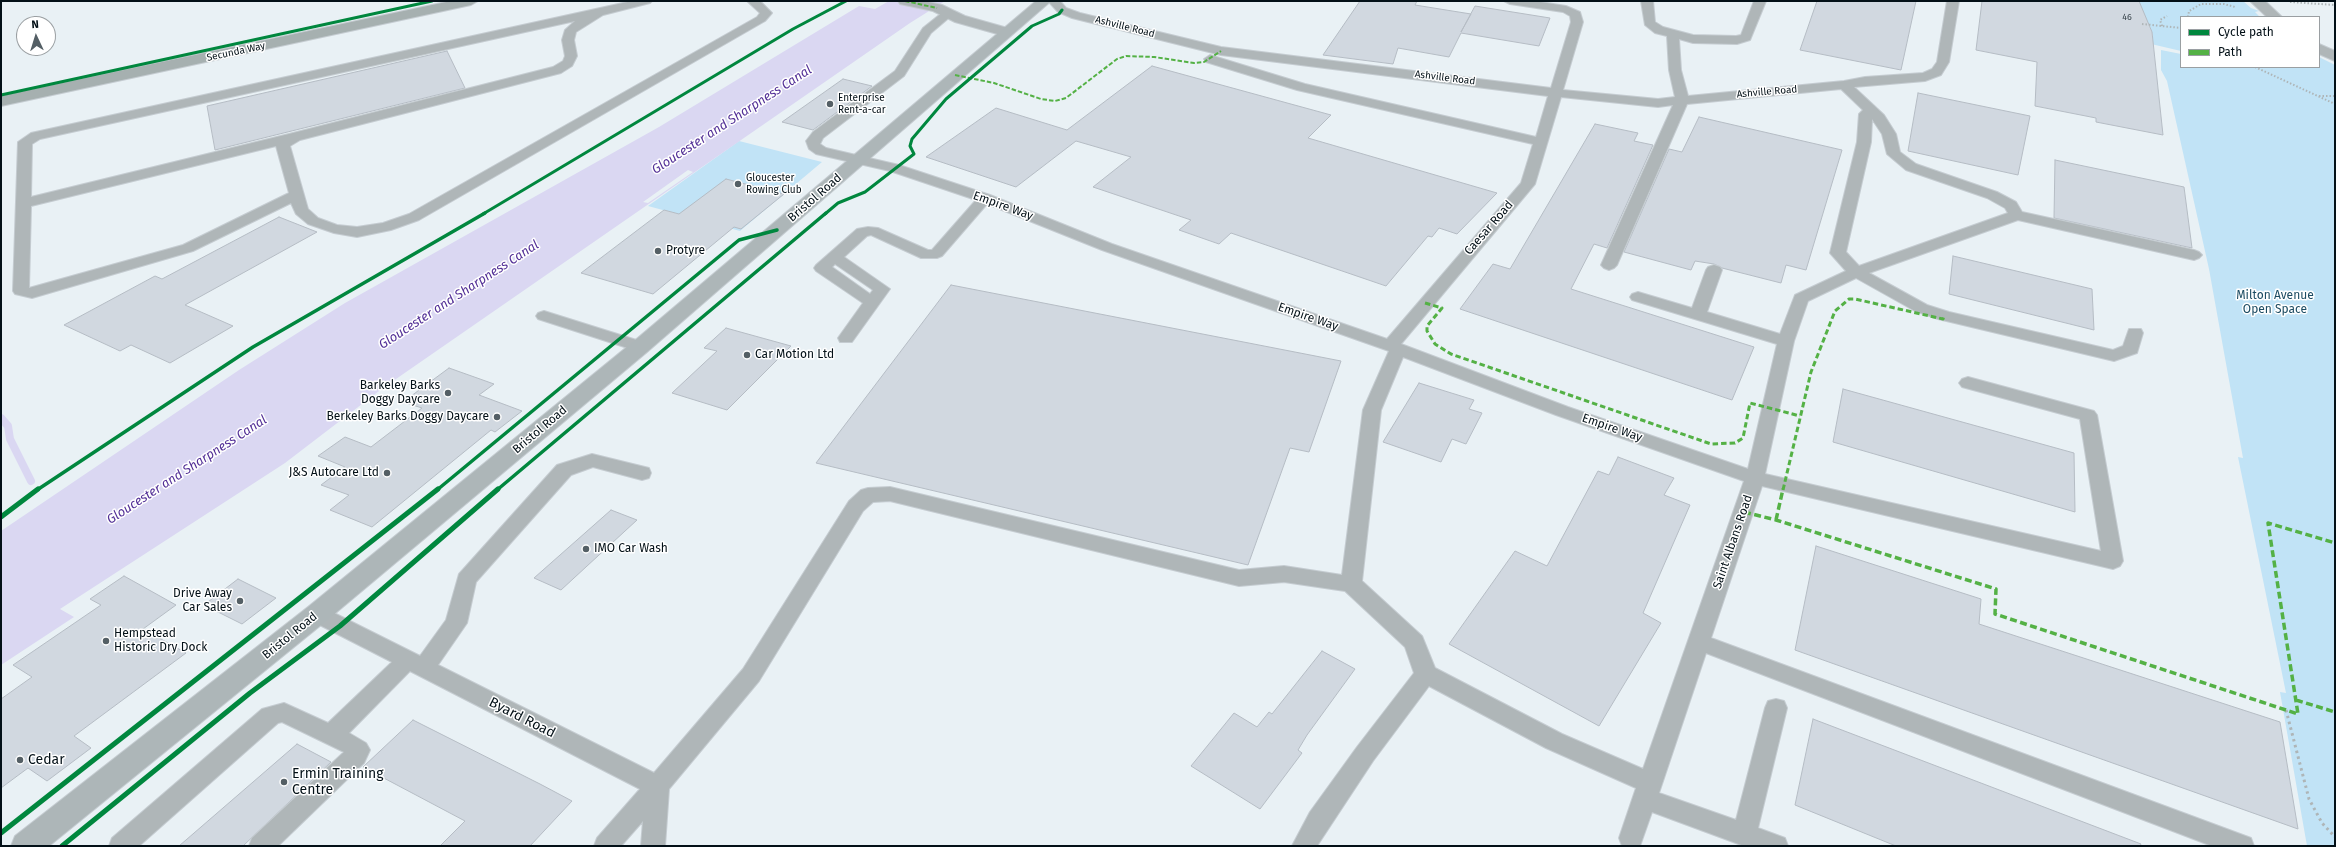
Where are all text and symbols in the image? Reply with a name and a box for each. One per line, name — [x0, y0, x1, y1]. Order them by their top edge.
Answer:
house number: 46 — [2122, 12, 2132, 22]
street label: Ashville Road — [1094, 14, 1156, 40]
north arrow — [16, 16, 56, 56]
legend — [2180, 16, 2320, 68]
text: N — [31, 18, 39, 31]
text: Cycle path — [2218, 25, 2274, 39]
street label: Secunda Way — [206, 40, 266, 64]
text: Path — [2218, 45, 2242, 59]
water label: Gloucester and Sharpness Canal — [649, 62, 815, 178]
street label: Ashville Road — [1414, 68, 1476, 88]
street label: Ashville Road — [1736, 83, 1798, 101]
place label: Enterprise Rent-a-car — [838, 92, 886, 116]
marker: Enterprise Rent-a-car — [825, 99, 835, 109]
street label: Bristol Road — [785, 171, 845, 225]
place label: Gloucester Rowing Club — [746, 172, 802, 196]
marker: Gloucester Rowing Club — [733, 179, 743, 189]
street label: Empire Way — [971, 188, 1035, 224]
street label: Caesar Road — [1462, 198, 1516, 258]
water label: Gloucester and Sharpness Canal — [376, 237, 542, 353]
place label: Protyre — [666, 244, 705, 258]
marker: Protyre — [653, 246, 663, 256]
park label: Milton Avenue Open Space — [2236, 289, 2314, 317]
street label: Empire Way — [1276, 300, 1340, 334]
place label: Car Motion Ltd — [755, 348, 834, 362]
marker: Car Motion Ltd — [742, 350, 752, 360]
place label: Barkeley Barks Doggy Daycare — [360, 379, 440, 407]
marker: Barkeley Barks Doggy Daycare — [443, 388, 453, 398]
street label: Bristol Road — [510, 403, 570, 457]
place label: Berkeley Barks Doggy Daycare — [327, 410, 489, 424]
street label: Empire Way — [1580, 411, 1644, 445]
water label: Gloucester and Sharpness Canal — [104, 412, 270, 528]
marker: Berkeley Barks Doggy Daycare — [492, 412, 502, 422]
place label: J&S Autocare Ltd — [289, 466, 379, 480]
marker: J&S Autocare Ltd — [382, 468, 392, 478]
street label: Saint Albans Road — [1710, 493, 1756, 591]
place label: IMO Car Wash — [594, 542, 668, 556]
marker: IMO Car Wash — [581, 544, 591, 554]
place label: Drive Away Car Sales — [173, 587, 232, 615]
marker: Drive Away Car Sales — [235, 596, 245, 606]
street label: Bristol Road — [260, 609, 320, 663]
place label: Hempstead Historic Dry Dock — [114, 627, 207, 655]
marker: Hempstead Historic Dry Dock — [101, 636, 111, 646]
street label: Byard Road — [486, 694, 558, 742]
place label: Cedar — [28, 752, 65, 768]
marker: Cedar — [15, 755, 25, 765]
place label: Ermin Training Centre — [292, 766, 384, 798]
marker: Ermin Training Centre — [279, 777, 289, 787]

